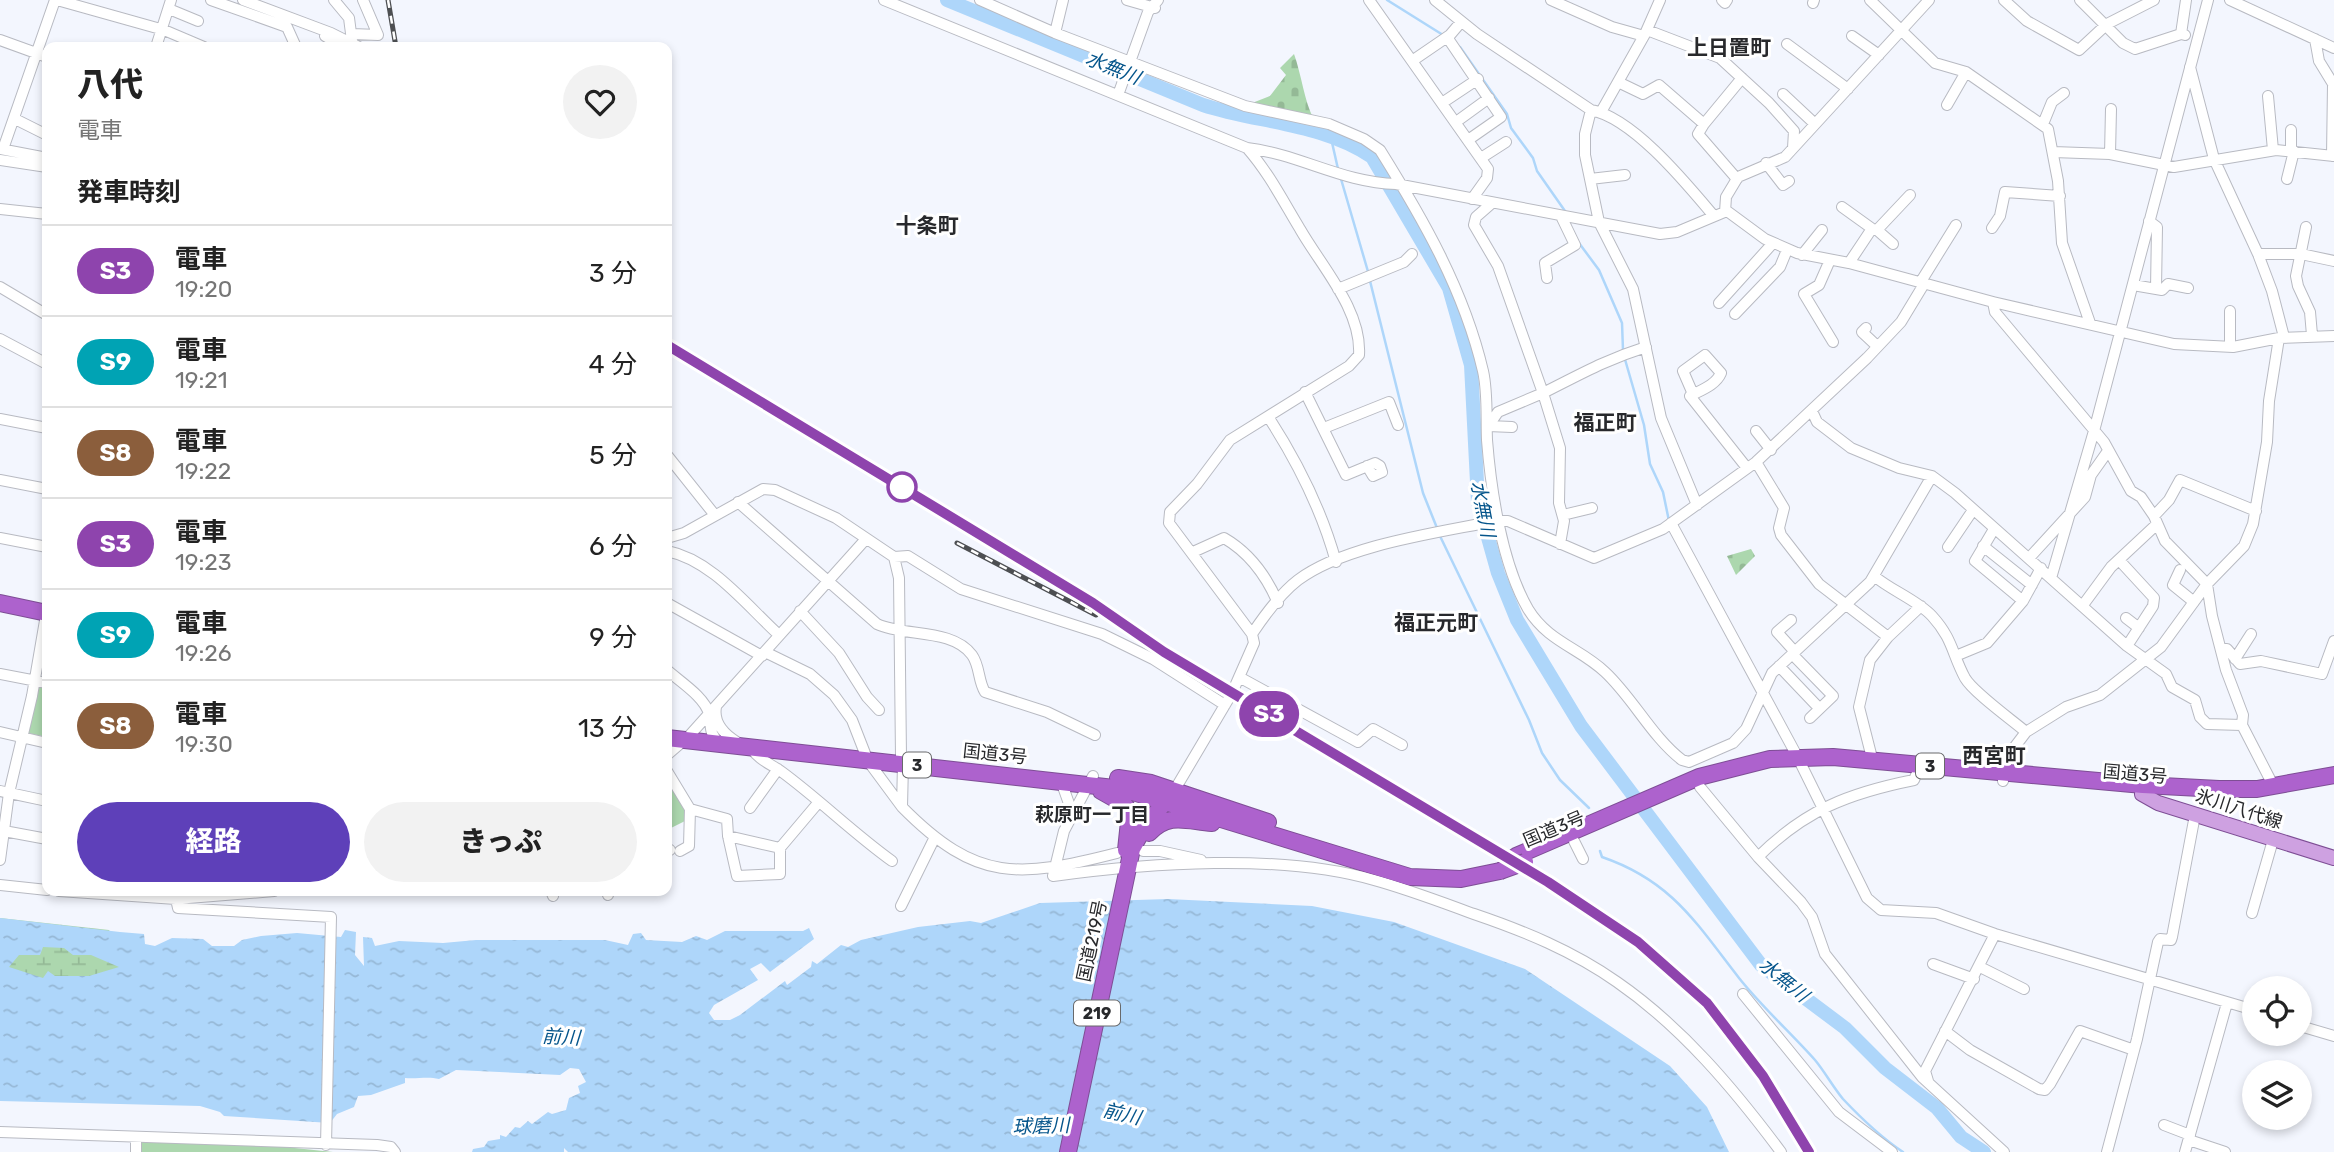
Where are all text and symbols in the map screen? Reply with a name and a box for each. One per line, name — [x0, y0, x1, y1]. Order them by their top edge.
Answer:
district label: 上日置町 — [1687, 35, 1771, 60]
water label: 水無川 — [1082, 47, 1146, 90]
text: 八代 — [77, 65, 143, 104]
button: heart — [563, 65, 637, 139]
text: 電車 — [77, 116, 123, 144]
text: 発車時刻 — [77, 177, 181, 208]
district label: 十条町 — [896, 213, 959, 238]
text: 電車 — [175, 244, 227, 275]
text: S3 — [100, 257, 131, 285]
text: 3 分 — [589, 258, 637, 289]
text: 19:20 — [175, 275, 232, 303]
text: 電車 — [175, 335, 227, 366]
text: S9 — [100, 348, 131, 376]
text: 4 分 — [588, 349, 637, 380]
text: 19:21 — [175, 366, 228, 394]
district label: 福正町 — [1574, 410, 1637, 435]
text: 電車 — [175, 426, 227, 457]
text: S8 — [99, 439, 132, 467]
text: 5 分 — [589, 440, 637, 471]
text: 19:22 — [175, 457, 231, 485]
unlabelled marker — [887, 472, 917, 502]
water label: 水無川 — [1466, 479, 1500, 541]
text: 電車 — [175, 517, 227, 548]
text: S3 — [100, 530, 131, 558]
text: 6 分 — [589, 531, 637, 562]
text: 19:23 — [175, 548, 232, 576]
text: 電車 — [175, 608, 227, 639]
district label: 福正元町 — [1394, 610, 1478, 635]
text: S9 — [100, 621, 131, 649]
text: 9 分 — [589, 622, 637, 653]
text: 19:26 — [175, 639, 232, 667]
line badge: S3 — [1238, 691, 1300, 737]
text: 電車 — [175, 699, 227, 730]
text: S3 — [1253, 700, 1285, 728]
text: S8 — [99, 712, 132, 740]
text: 13 分 — [578, 713, 637, 744]
text: 19:30 — [175, 730, 233, 758]
street label: 国道3号 — [962, 740, 1028, 768]
district label: 西宮町 — [1963, 743, 2026, 768]
road number: 3 — [903, 752, 931, 778]
road number: 3 — [1916, 754, 1944, 778]
street label: 国道3号 — [2102, 760, 2168, 788]
street label: 氷川八代線 — [2193, 785, 2285, 833]
button: 経路 — [77, 802, 350, 882]
button: きっぷ — [364, 802, 637, 882]
district label: 萩原町一丁目 — [1035, 803, 1149, 826]
street label: 国道3号 — [1520, 806, 1588, 852]
street label: 国道219号 — [1073, 898, 1111, 984]
water label: 水無川 — [1755, 953, 1815, 1008]
map controls — [2242, 976, 2312, 1130]
button: locate — [2242, 976, 2312, 1046]
road number: 219 — [1074, 1001, 1120, 1026]
water label: 前川 — [541, 1025, 583, 1050]
button: layers — [2242, 1060, 2312, 1130]
water label: 前川 — [1101, 1099, 1145, 1130]
water label: 球磨川 — [1012, 1113, 1072, 1138]

